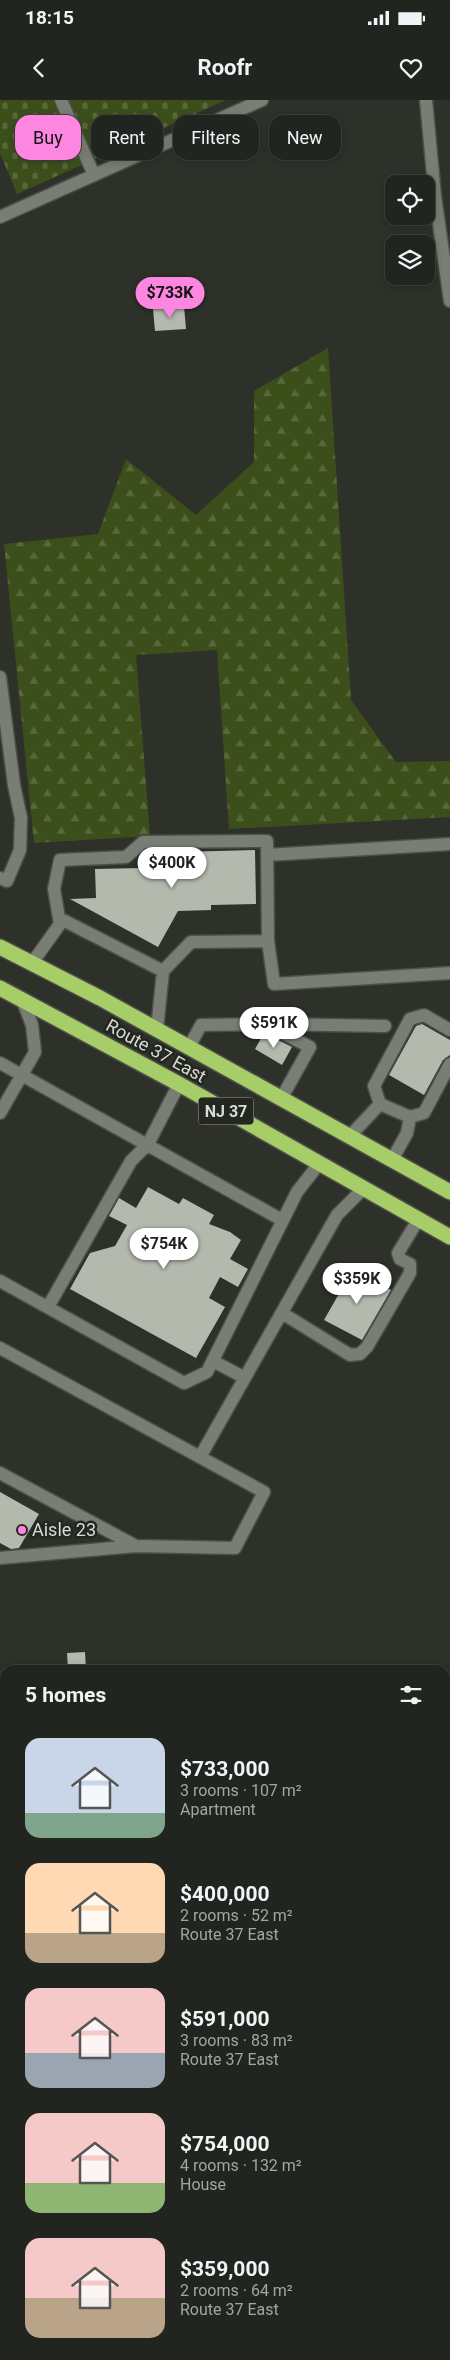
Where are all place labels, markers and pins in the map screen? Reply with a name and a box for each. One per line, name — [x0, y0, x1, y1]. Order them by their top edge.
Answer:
pin: $733K — [135, 276, 205, 319]
pin: $400K — [137, 846, 207, 889]
pin: $591K — [239, 1006, 309, 1049]
pin: $754K — [129, 1228, 199, 1270]
pin: $359K — [322, 1262, 392, 1305]
place label: Aisle 23 — [32, 1519, 96, 1540]
marker: Aisle 23 — [16, 1524, 28, 1536]

